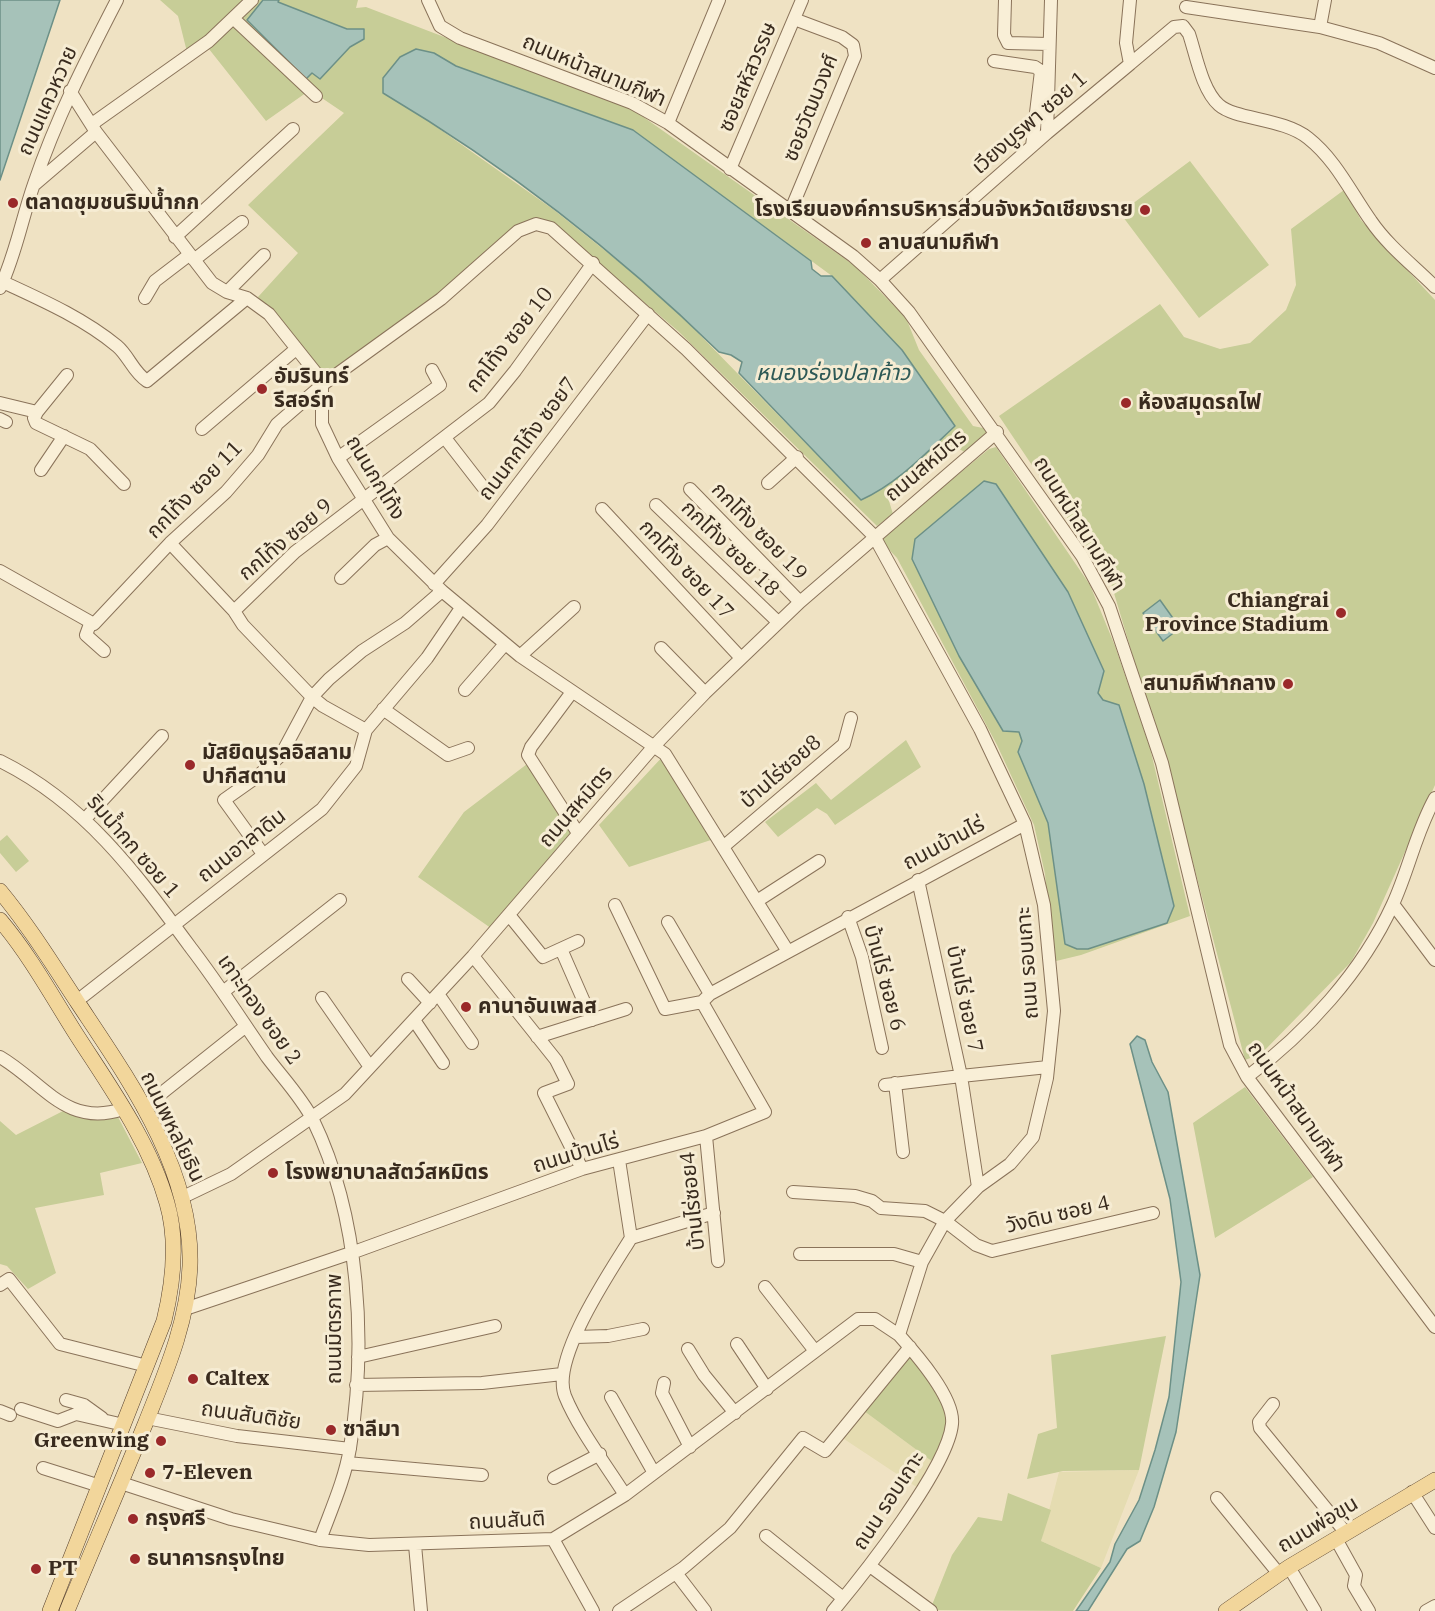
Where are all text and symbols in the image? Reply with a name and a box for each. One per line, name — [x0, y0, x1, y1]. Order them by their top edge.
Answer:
street label: ซอยสหัสวรรษ — [714, 18, 782, 136]
street label: ถนนหน้าสนามกีฬา — [518, 29, 670, 113]
street label: ถนนแควหวาย — [13, 42, 83, 160]
street label: ซอยวัฒนวงศ์ — [778, 51, 844, 165]
street label: เวียงบูรพา ซอย 1 — [967, 66, 1093, 180]
place label: ตลาดชุมชนริมน้ำกก — [25, 190, 199, 216]
marker: ตลาดชุมชนริมน้ำกก — [6, 196, 20, 210]
place label: โรงเรียนองค์การบริหารส่วนจังหวัดเชียงราย — [755, 197, 1133, 223]
marker: โรงเรียนองค์การบริหารส่วนจังหวัดเชียงราย — [1138, 203, 1152, 217]
place label: ลาบสนามกีฬา — [878, 230, 999, 256]
marker: ลาบสนามกีฬา — [859, 236, 873, 250]
street label: กกโท้ง ซอย 10 — [461, 282, 559, 398]
water label: หนองร่องปลาค้าว — [756, 361, 910, 387]
place label: อัมรินทร์ รีสอร์ท — [274, 364, 349, 414]
street label: ถนนกกโท้ง ซอย7 — [473, 372, 583, 506]
marker: อัมรินทร์ รีสอร์ท — [255, 382, 269, 396]
place label: ห้องสมุดรถไฟ — [1138, 390, 1261, 416]
marker: ห้องสมุดรถไฟ — [1119, 396, 1133, 410]
street label: ถนนสหมิตร — [880, 424, 972, 508]
street label: ถนนกกโท้ง — [340, 431, 410, 525]
street label: กกโท้ง ซอย 11 — [142, 436, 248, 544]
street label: ถนนหน้าสนามกีฬา — [1028, 452, 1130, 596]
street label: กกโท้ง ซอย 19 — [706, 478, 812, 586]
street label: กกโท้ง ซอย 9 — [234, 494, 338, 586]
street label: กกโท้ง ซอย 18 — [676, 496, 784, 602]
street label: กกโท้ง ซอย 17 — [634, 515, 738, 625]
place label: Chiangrai Province Stadium — [1145, 588, 1329, 638]
marker: Chiangrai Province Stadium — [1334, 606, 1348, 620]
place label: สนามกีฬากลาง — [1143, 671, 1276, 697]
marker: สนามกีฬากลาง — [1281, 677, 1295, 691]
street label: บ้านไร่ซอย8 — [735, 730, 827, 814]
place label: มัสยิดนูรุลอิสลาม ปากีสตาน — [202, 740, 352, 790]
marker: มัสยิดนูรุลอิสลาม ปากีสตาน — [183, 758, 197, 772]
street label: ถนนสหมิตร — [534, 761, 618, 853]
street label: ริมน้ำกก ซอย 1 — [81, 790, 185, 904]
street label: ถนนอาลาดิน — [193, 804, 291, 888]
street label: ถนนบ้านไร่ — [899, 812, 989, 876]
street label: ถนน รอบเกาะ — [1012, 906, 1044, 1020]
street label: บ้านไร่ ซอย 6 — [858, 922, 910, 1034]
street label: บ้านไร่ ซอย 7 — [940, 943, 988, 1055]
street label: เกาะทอง ซอย 2 — [212, 950, 306, 1070]
place label: คานาอันเพลส — [478, 994, 597, 1020]
marker: คานาอันเพลส — [459, 1000, 473, 1014]
street label: ถนนหน้าสนามกีฬา — [1242, 1037, 1350, 1177]
street label: ถนนพหลโยธิน — [134, 1068, 210, 1186]
street label: ถนนบ้านไร่ — [530, 1129, 622, 1179]
street label: บ้านไร่ซอย4 — [675, 1150, 711, 1252]
place label: โรงพยาบาลสัตว์สหมิตร — [285, 1160, 489, 1186]
marker: โรงพยาบาลสัตว์สหมิตร — [266, 1166, 280, 1180]
street label: วังดิน ซอย 4 — [1004, 1191, 1112, 1239]
street label: ถนนมิตรภาพ — [322, 1274, 348, 1384]
place label: Caltex — [205, 1366, 269, 1392]
marker: Caltex — [186, 1372, 200, 1386]
street label: ถนนสันติชัย — [199, 1397, 303, 1435]
place label: ซาลีมา — [343, 1417, 400, 1443]
marker: ซาลีมา — [324, 1423, 338, 1437]
place label: Greenwing — [34, 1428, 149, 1454]
marker: Greenwing — [154, 1434, 168, 1448]
street label: ถนน รอบเกาะ — [848, 1447, 930, 1555]
place label: 7-Eleven — [162, 1460, 253, 1486]
marker: 7-Eleven — [143, 1466, 157, 1480]
street label: ถนนพ่อขุน — [1273, 1491, 1363, 1559]
place label: กรุงศรี — [145, 1506, 206, 1532]
street label: ถนนสันติ — [468, 1506, 546, 1536]
marker: กรุงศรี — [126, 1512, 140, 1526]
place label: ธนาคารกรุงไทย — [147, 1546, 285, 1572]
marker: ธนาคารกรุงไทย — [128, 1552, 142, 1566]
place label: PT — [48, 1556, 77, 1582]
marker: PT — [29, 1562, 43, 1576]

